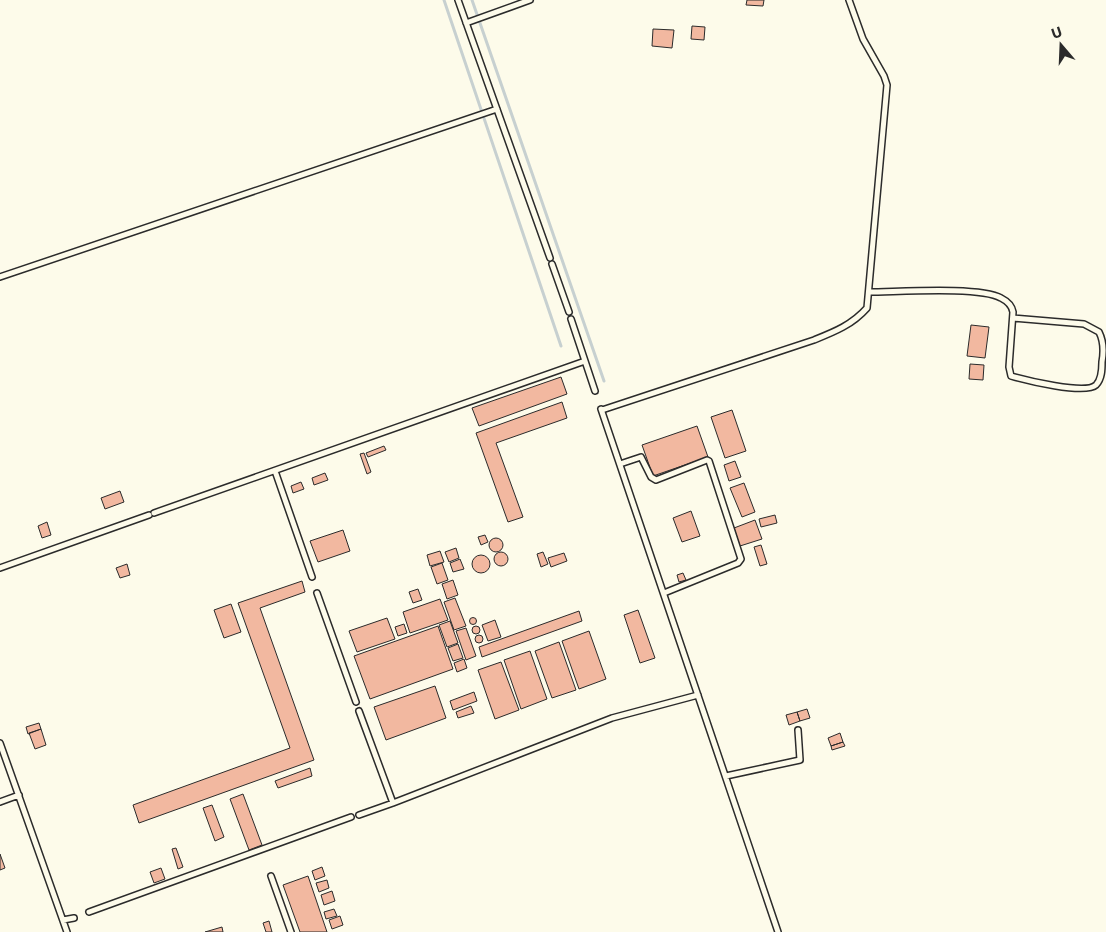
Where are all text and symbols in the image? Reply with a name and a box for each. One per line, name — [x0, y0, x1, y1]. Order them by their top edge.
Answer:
north arrow — [1036, 20, 1086, 70]
text: U — [1049, 23, 1064, 42]

